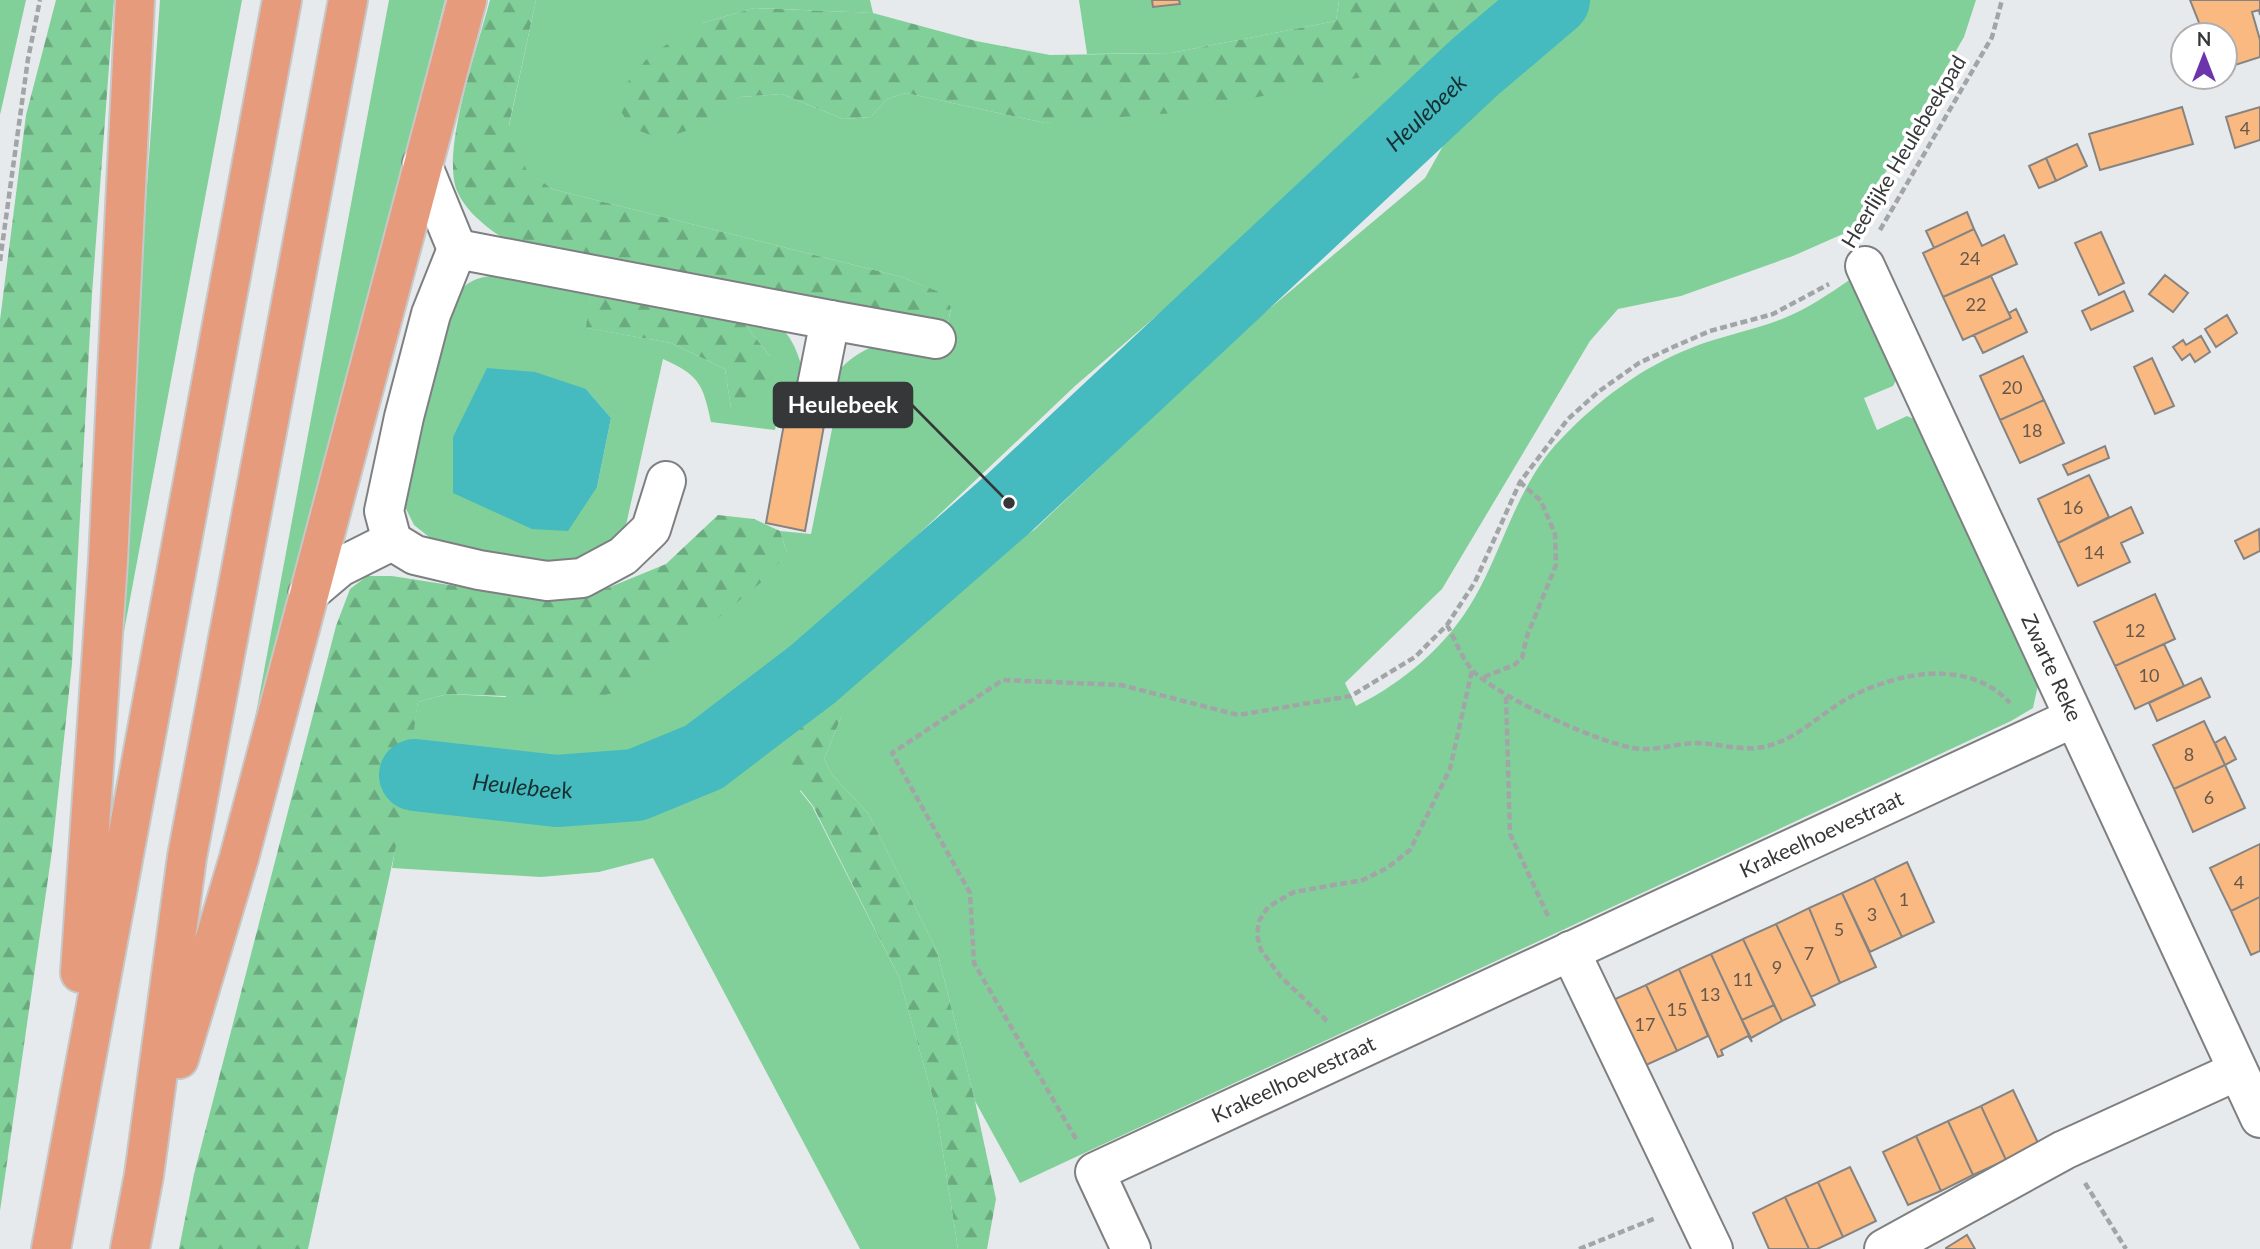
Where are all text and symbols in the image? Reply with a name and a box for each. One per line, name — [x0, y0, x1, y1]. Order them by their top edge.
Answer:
north arrow — [2169, 21, 2239, 91]
text: N — [2197, 27, 2211, 50]
street label: Heerlijke Heulebeekpad — [1835, 50, 1970, 252]
water label: Heulebeek — [1379, 67, 1472, 157]
house number: 4 — [2240, 117, 2250, 139]
house number: 24 — [1960, 247, 1980, 269]
house number: 22 — [1966, 293, 1986, 315]
house number: 20 — [2002, 376, 2022, 398]
callout: Heulebeek — [774, 383, 912, 427]
text: Heulebeek — [788, 390, 899, 418]
house number: 18 — [2022, 419, 2042, 441]
house number: 16 — [2063, 496, 2083, 518]
house number: 14 — [2084, 541, 2104, 563]
street label: Zwarte Reke — [2017, 610, 2088, 725]
house number: 12 — [2125, 619, 2145, 641]
house number: 10 — [2139, 664, 2159, 686]
house number: 8 — [2184, 743, 2194, 765]
water label: Heulebeek — [471, 767, 574, 804]
street label: Krakeelhoevestraat — [1735, 784, 1907, 882]
house number: 6 — [2204, 786, 2214, 808]
house number: 4 — [2234, 871, 2244, 893]
house number: 1 — [1899, 888, 1909, 910]
house number: 3 — [1867, 903, 1877, 925]
house number: 5 — [1834, 918, 1844, 940]
house number: 7 — [1804, 942, 1814, 964]
house number: 9 — [1772, 956, 1782, 978]
house number: 11 — [1733, 968, 1753, 990]
house number: 13 — [1700, 983, 1720, 1005]
house number: 15 — [1667, 998, 1687, 1020]
house number: 17 — [1635, 1013, 1655, 1035]
street label: Krakeelhoevestraat — [1207, 1030, 1379, 1127]

